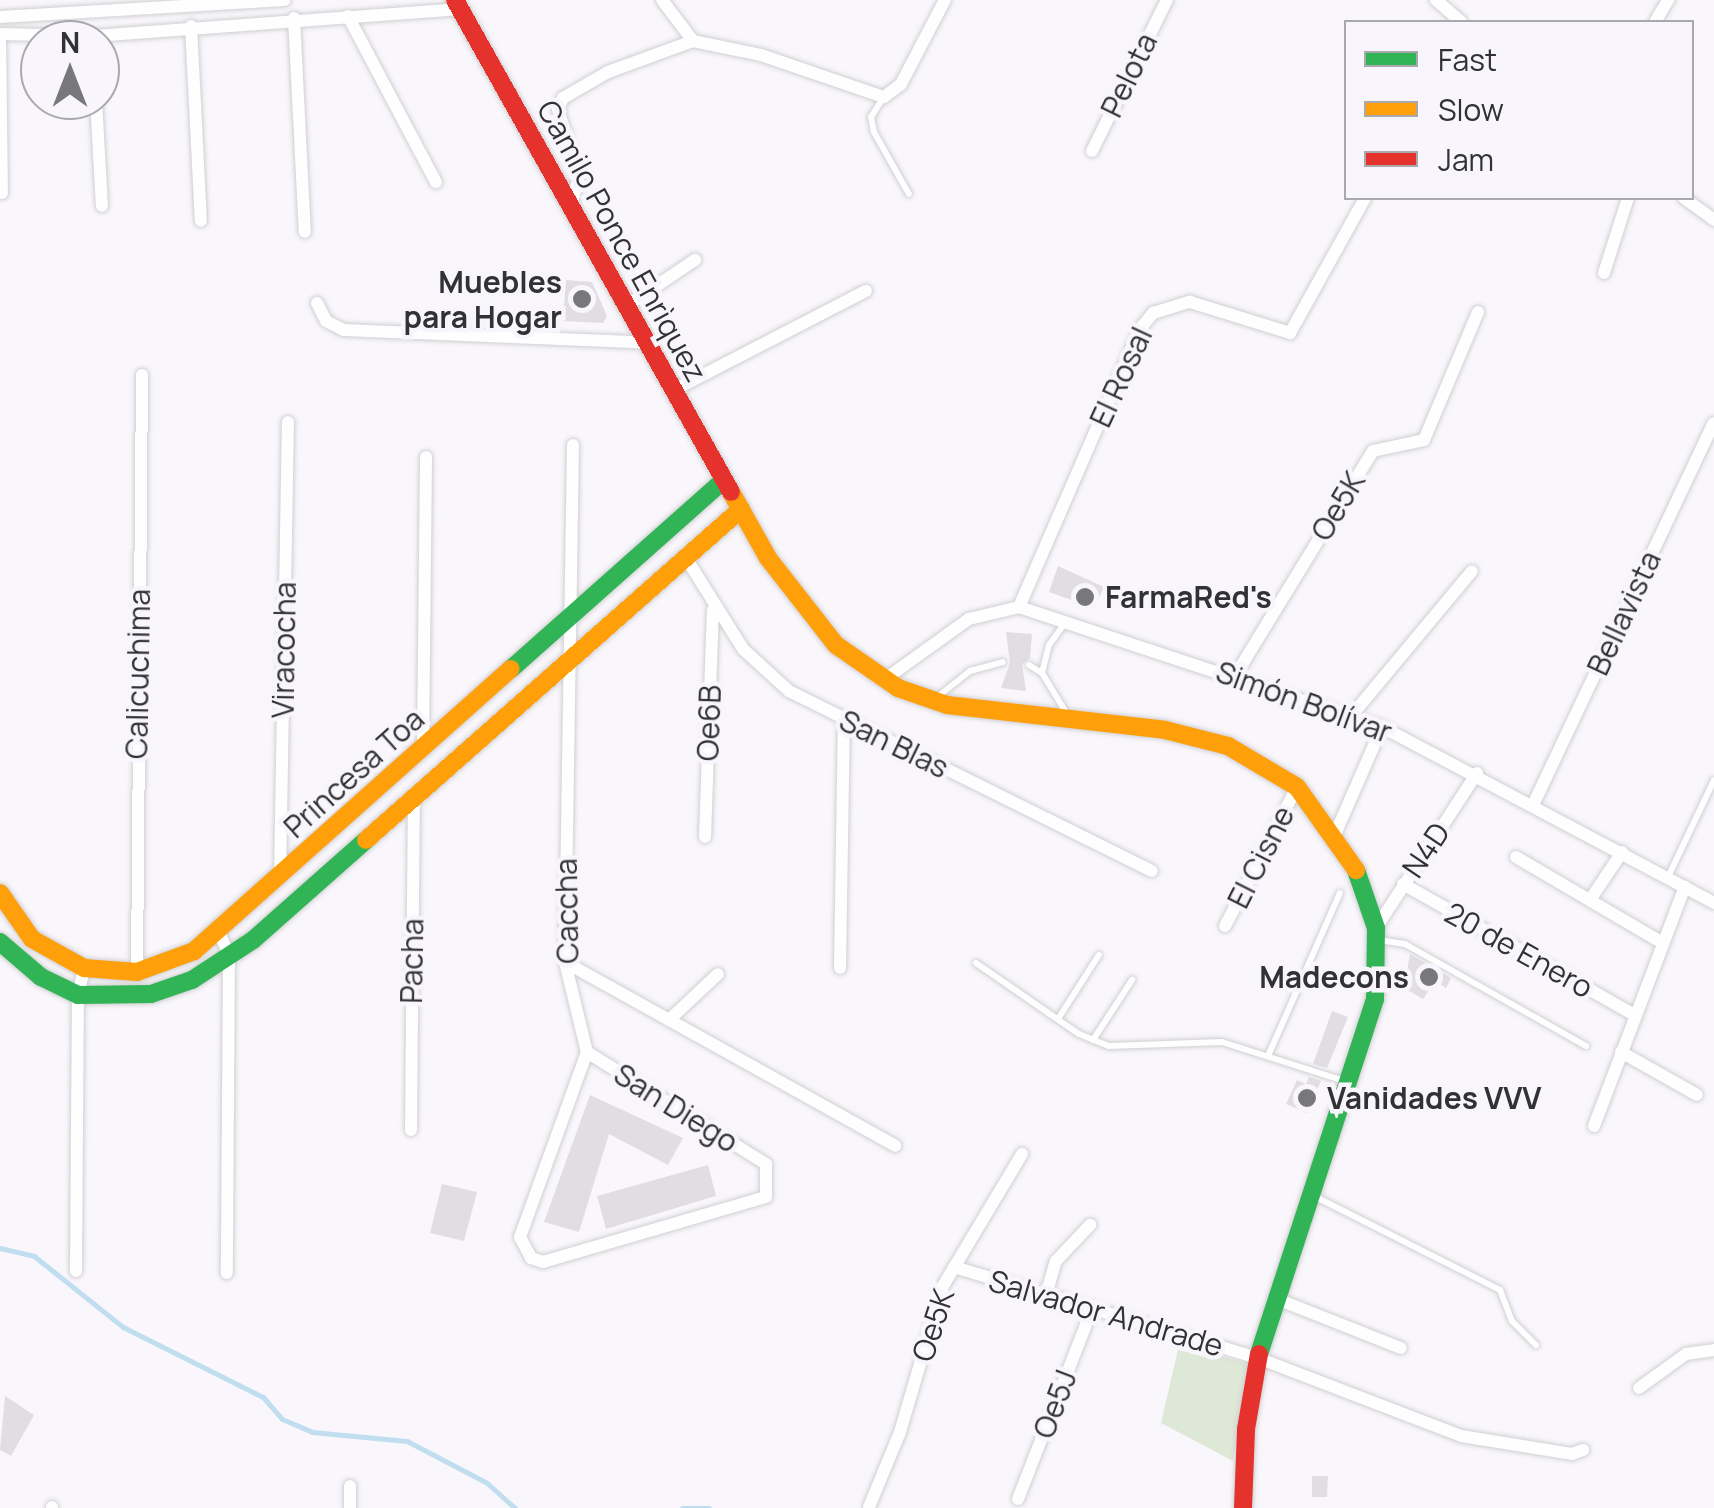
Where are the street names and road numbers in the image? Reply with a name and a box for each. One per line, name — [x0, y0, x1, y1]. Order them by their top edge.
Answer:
street label: Pelota — [1093, 27, 1165, 123]
street label: Camilo Ponce Enrìquez — [530, 94, 714, 388]
street label: El Rosal — [1082, 321, 1160, 433]
street label: Oe5K — [1303, 465, 1373, 547]
street label: Bellavista — [1580, 545, 1668, 681]
street label: Viracocha — [265, 582, 303, 718]
street label: Calicuchima — [119, 589, 157, 759]
street label: Simón Bolívar — [1211, 654, 1397, 750]
street label: Oe6B — [690, 684, 728, 762]
street label: Princesa Toa — [277, 701, 431, 845]
street label: San Blas — [834, 702, 954, 786]
street label: El Cisne — [1220, 800, 1302, 914]
street label: N4D — [1395, 816, 1457, 884]
street label: Caccha — [548, 858, 586, 964]
street label: 20 de Enero — [1439, 895, 1599, 1005]
street label: Pacha — [393, 918, 431, 1004]
street label: San Diego — [607, 1056, 745, 1160]
street label: Salvador Andrade — [985, 1262, 1227, 1364]
street label: Oe5K — [904, 1284, 962, 1366]
street label: Oe5J — [1026, 1365, 1084, 1443]

